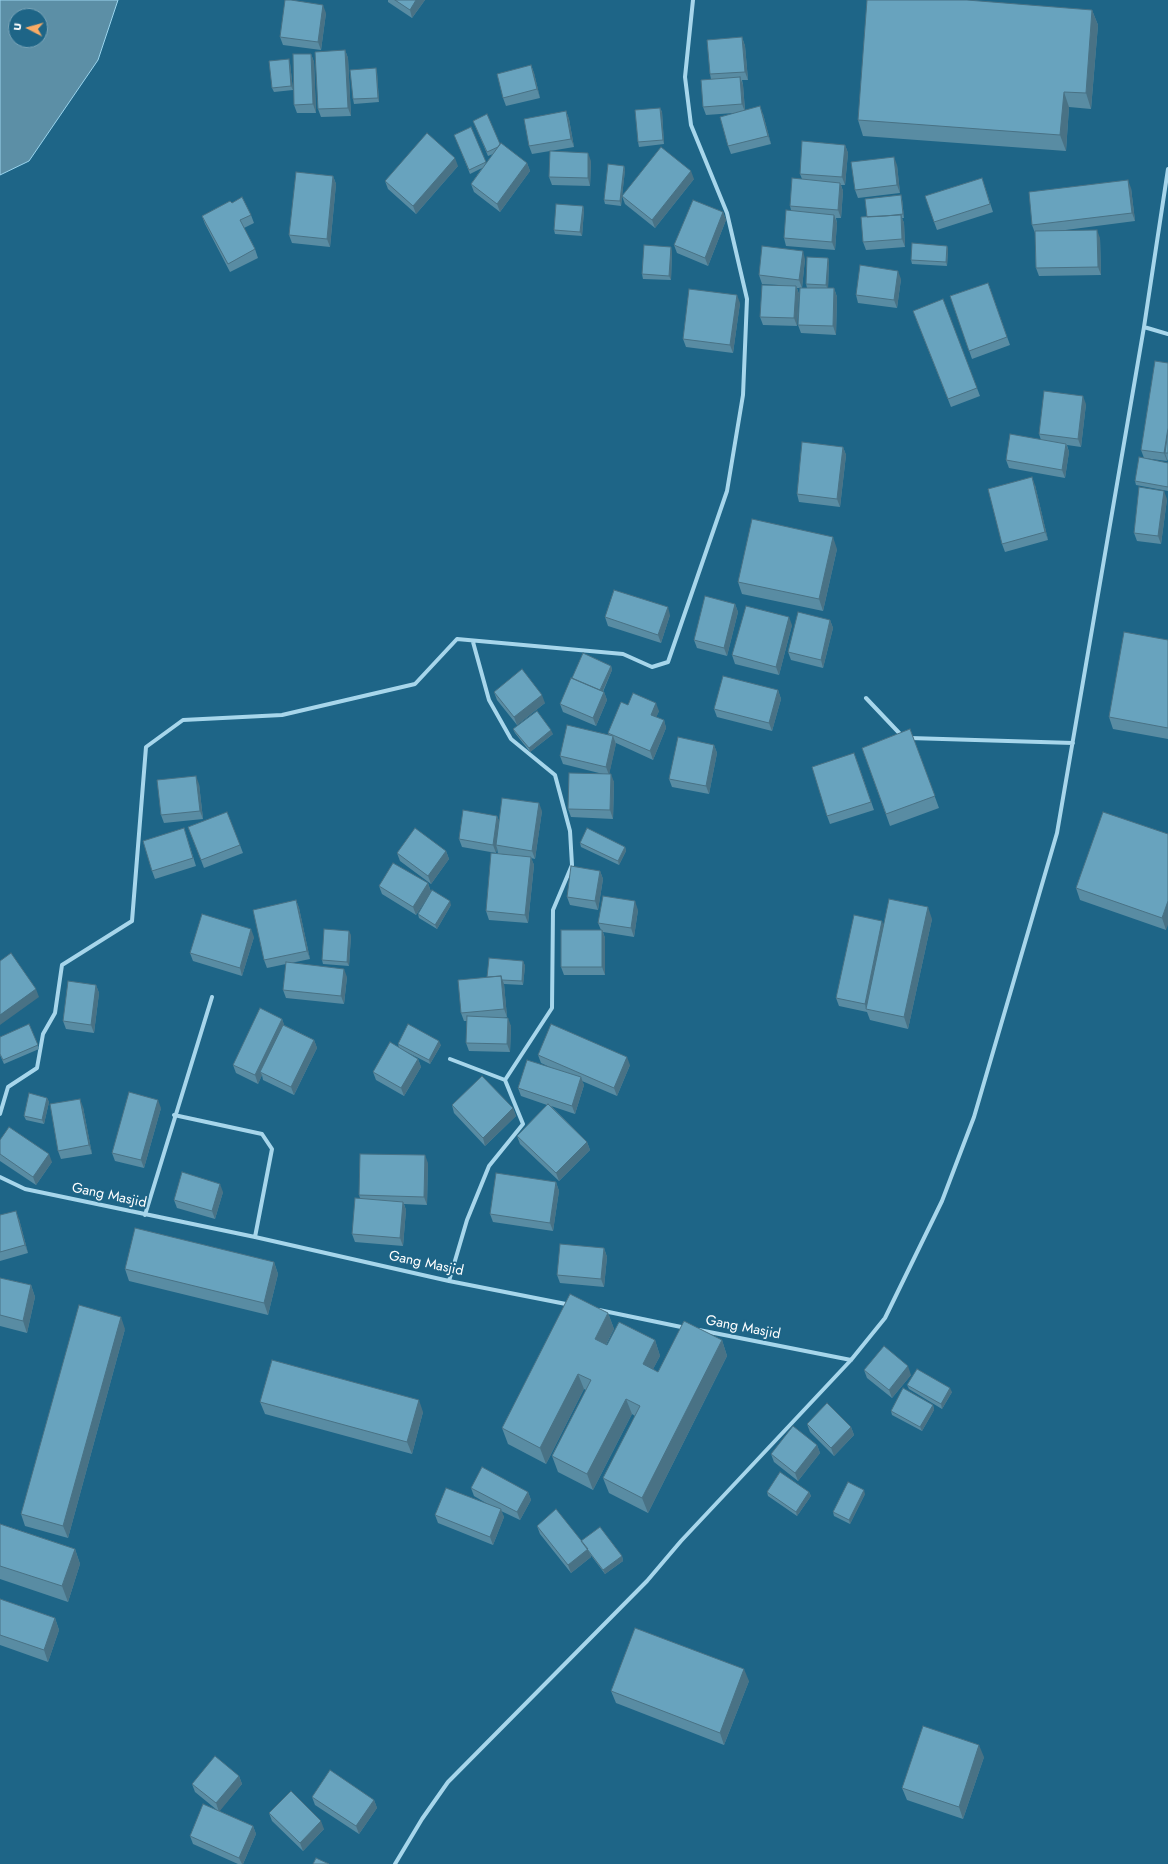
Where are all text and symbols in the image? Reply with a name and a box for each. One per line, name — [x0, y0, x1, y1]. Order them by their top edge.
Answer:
north arrow — [8, 8, 48, 48]
text: U — [9, 22, 25, 32]
street label: Gang Masjid — [70, 1180, 148, 1212]
street label: Gang Masjid — [387, 1248, 465, 1280]
street label: Gang Masjid — [704, 1313, 782, 1343]

